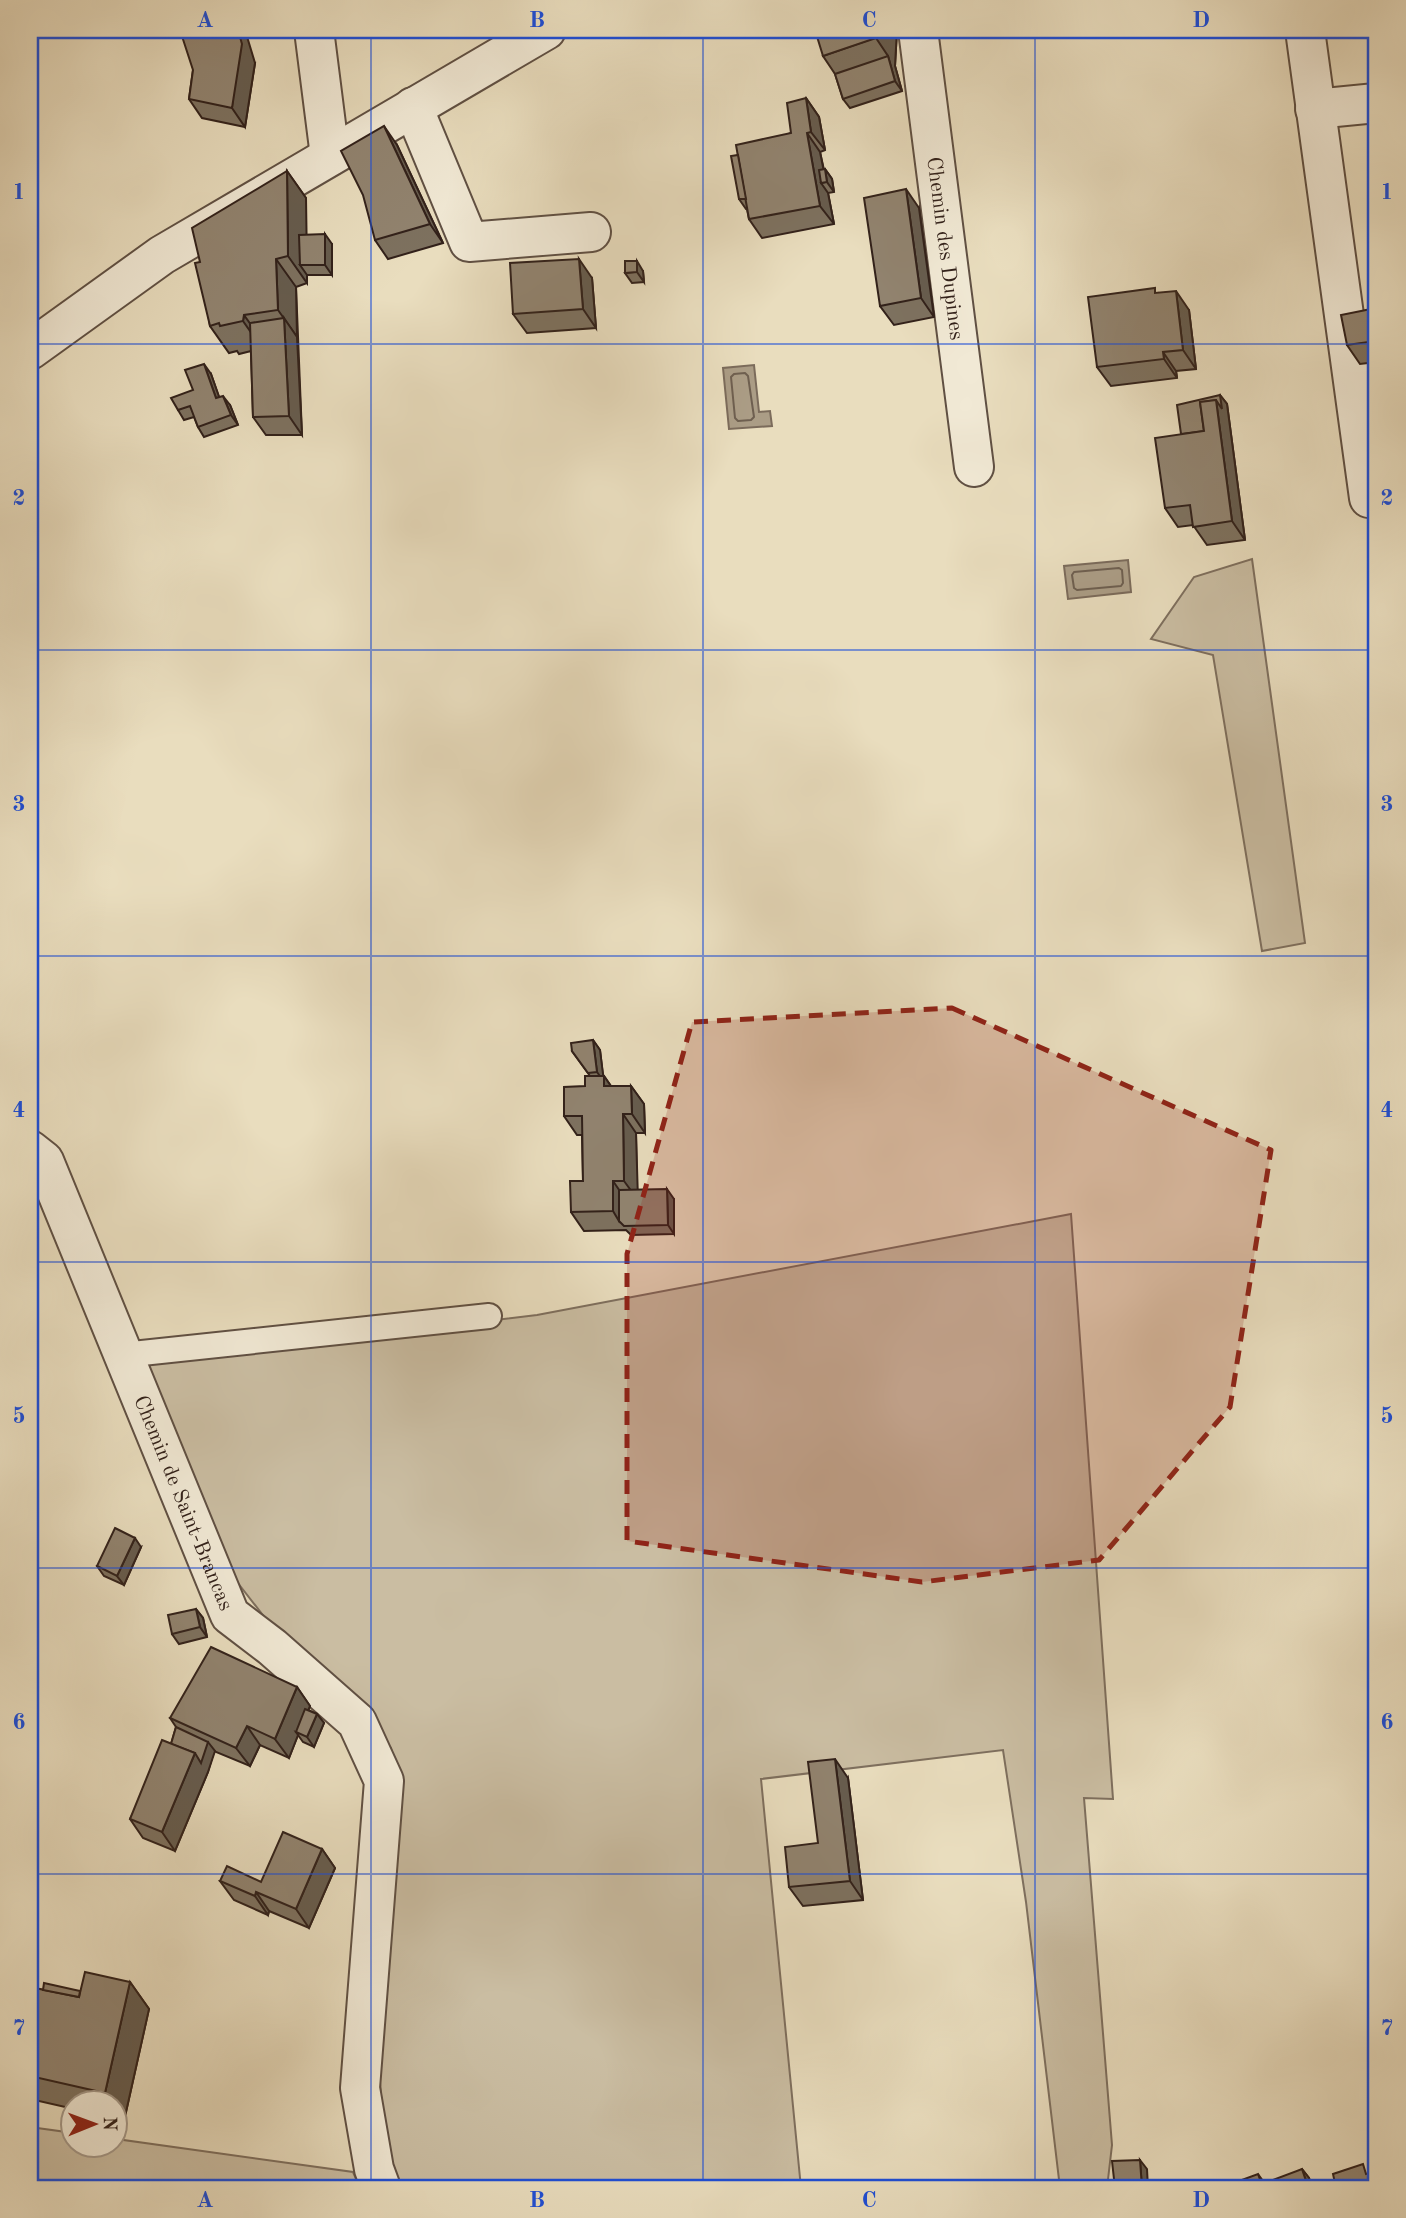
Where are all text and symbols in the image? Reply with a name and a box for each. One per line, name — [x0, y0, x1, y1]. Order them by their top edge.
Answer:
text: A — [196, 9, 214, 32]
text: B — [529, 9, 545, 32]
text: C — [861, 9, 877, 32]
text: D — [1192, 9, 1210, 32]
street label: Chemin des Dupines — [922, 155, 967, 341]
text: 1 — [12, 181, 26, 204]
text: 1 — [1380, 181, 1394, 204]
text: 2 — [12, 487, 26, 510]
text: 2 — [1380, 487, 1394, 510]
text: 3 — [12, 793, 26, 816]
text: 3 — [1380, 793, 1394, 816]
text: 4 — [12, 1099, 26, 1122]
text: 4 — [1380, 1099, 1394, 1122]
street label: Chemin de Saint-Brancas — [129, 1393, 236, 1614]
text: 5 — [12, 1405, 26, 1428]
text: 5 — [1380, 1405, 1394, 1428]
text: 6 — [12, 1711, 26, 1734]
text: 6 — [1380, 1711, 1394, 1734]
text: 7 — [12, 2017, 26, 2040]
text: 7 — [1380, 2017, 1394, 2040]
north arrow — [60, 2088, 130, 2158]
text: N — [99, 2116, 118, 2132]
text: A — [196, 2189, 214, 2212]
text: B — [529, 2189, 545, 2212]
text: C — [861, 2189, 877, 2212]
text: D — [1192, 2189, 1210, 2212]

